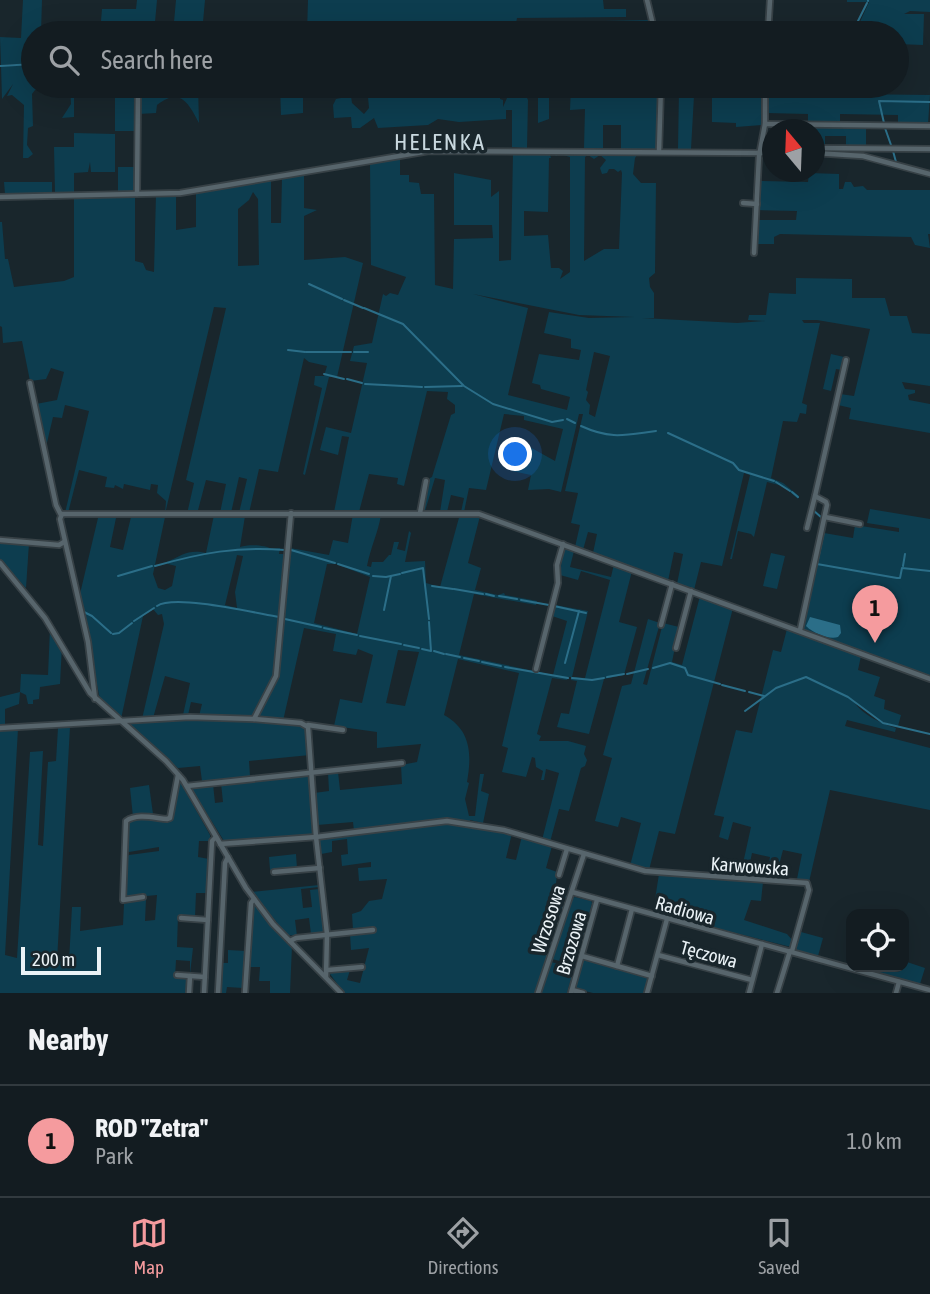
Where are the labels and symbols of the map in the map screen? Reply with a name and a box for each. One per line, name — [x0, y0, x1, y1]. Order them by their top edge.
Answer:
north arrow — [762, 119, 825, 182]
district label: HELENKA — [394, 129, 486, 155]
your location — [498, 437, 532, 471]
pin: 1 — [852, 585, 898, 643]
street label: Karwowska — [710, 852, 790, 880]
street label: Wrzosowa — [527, 882, 569, 956]
street label: Radiowa — [653, 891, 717, 929]
street label: Brzozowa — [551, 909, 591, 977]
street label: Tęczowa — [678, 936, 740, 972]
scale bar — [21, 944, 102, 976]

